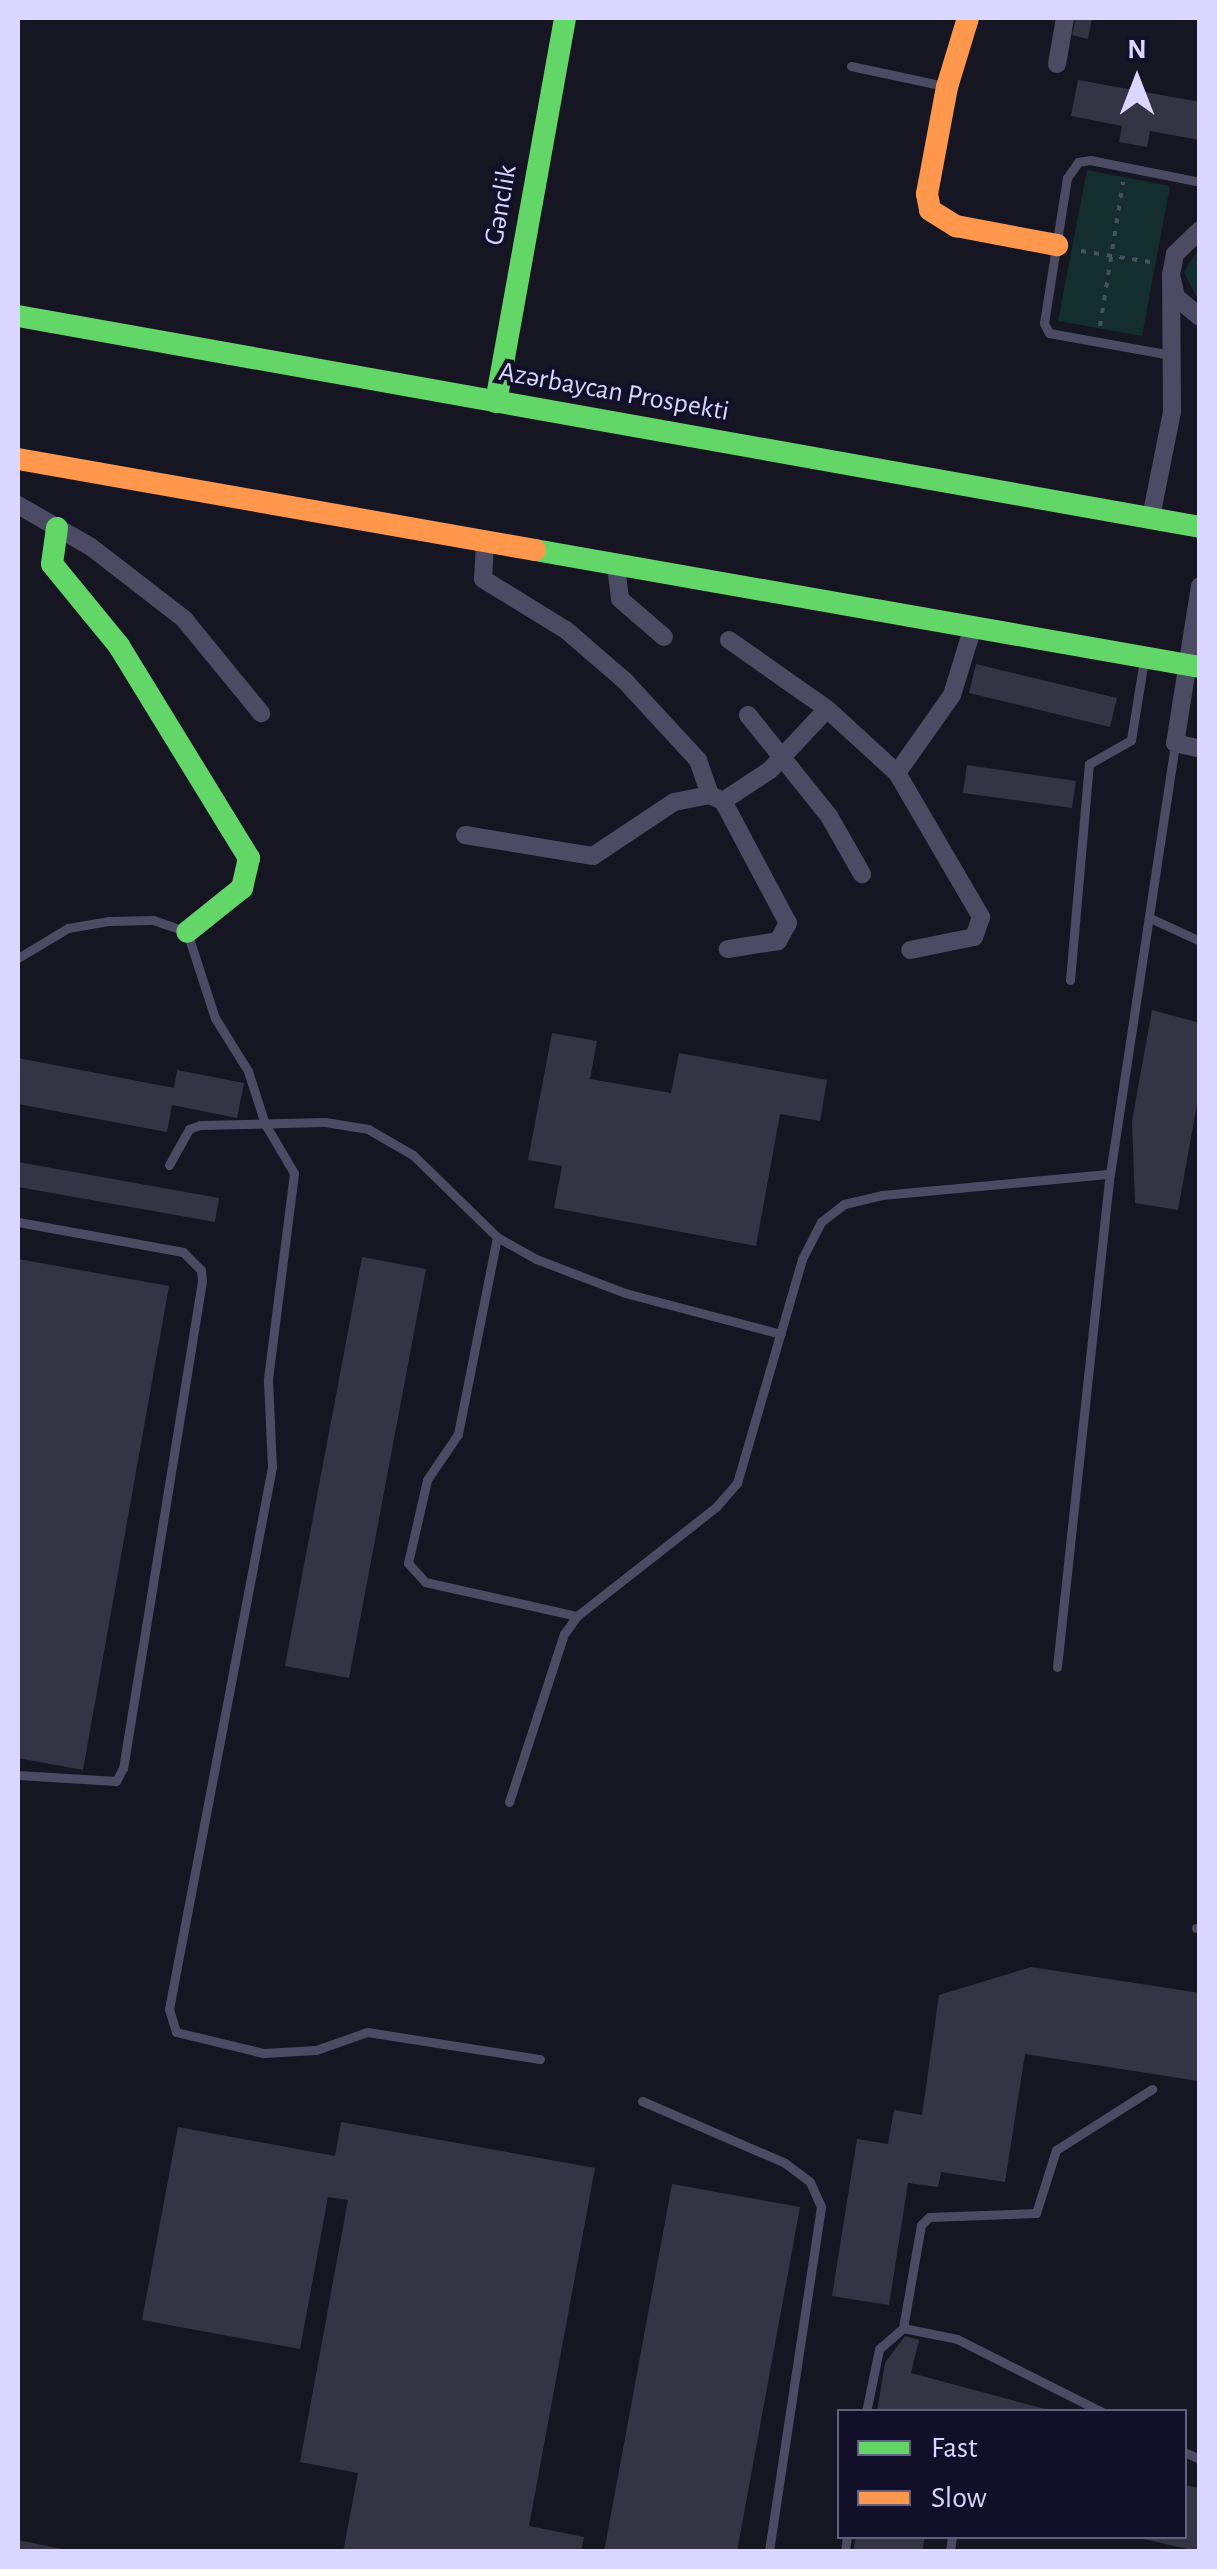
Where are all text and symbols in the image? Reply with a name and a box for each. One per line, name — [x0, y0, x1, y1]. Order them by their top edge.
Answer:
north arrow — [1087, 30, 1187, 130]
text: N — [1127, 36, 1147, 64]
street label: Gənclik — [477, 162, 525, 248]
street label: Azərbaycan Prospekti — [496, 355, 732, 429]
legend — [837, 2409, 1187, 2539]
text: Fast — [931, 2433, 978, 2463]
text: Slow — [931, 2483, 987, 2513]

